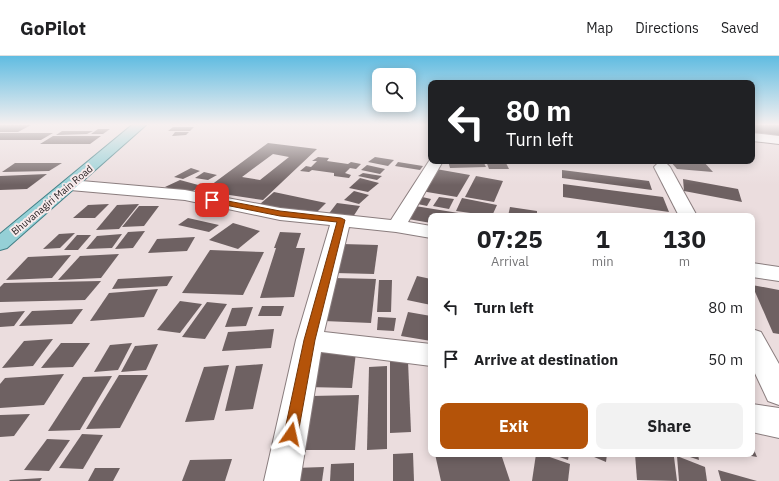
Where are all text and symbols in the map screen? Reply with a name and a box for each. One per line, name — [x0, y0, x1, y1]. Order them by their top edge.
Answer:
text: GoPilot — [20, 16, 86, 40]
text: Map — [586, 19, 613, 37]
text: Directions — [635, 19, 699, 37]
text: Saved — [721, 19, 759, 37]
map controls — [372, 68, 416, 112]
button: search — [372, 68, 416, 112]
text: 80 m — [506, 92, 571, 129]
icon: left — [440, 96, 492, 148]
text: Turn left — [506, 128, 574, 151]
street label: Bhuvanagiri Main Road — [9, 162, 95, 238]
pin — [195, 183, 229, 217]
icon: arrive — [201, 189, 223, 211]
text: 07:25 — [477, 223, 543, 255]
text: 1 — [595, 223, 610, 255]
text: 130 — [663, 223, 706, 255]
text: Arrival — [491, 253, 529, 270]
text: min — [592, 253, 614, 270]
text: m — [679, 253, 690, 270]
icon: left — [440, 296, 462, 318]
text: Turn left — [474, 298, 534, 317]
text: 80 m — [708, 298, 743, 317]
icon: arrive — [440, 348, 462, 370]
text: Arrive at destination — [474, 350, 618, 369]
text: 50 m — [708, 350, 743, 369]
button: Exit — [440, 403, 588, 449]
button: Share — [596, 403, 743, 449]
position arrow — [270, 413, 312, 455]

